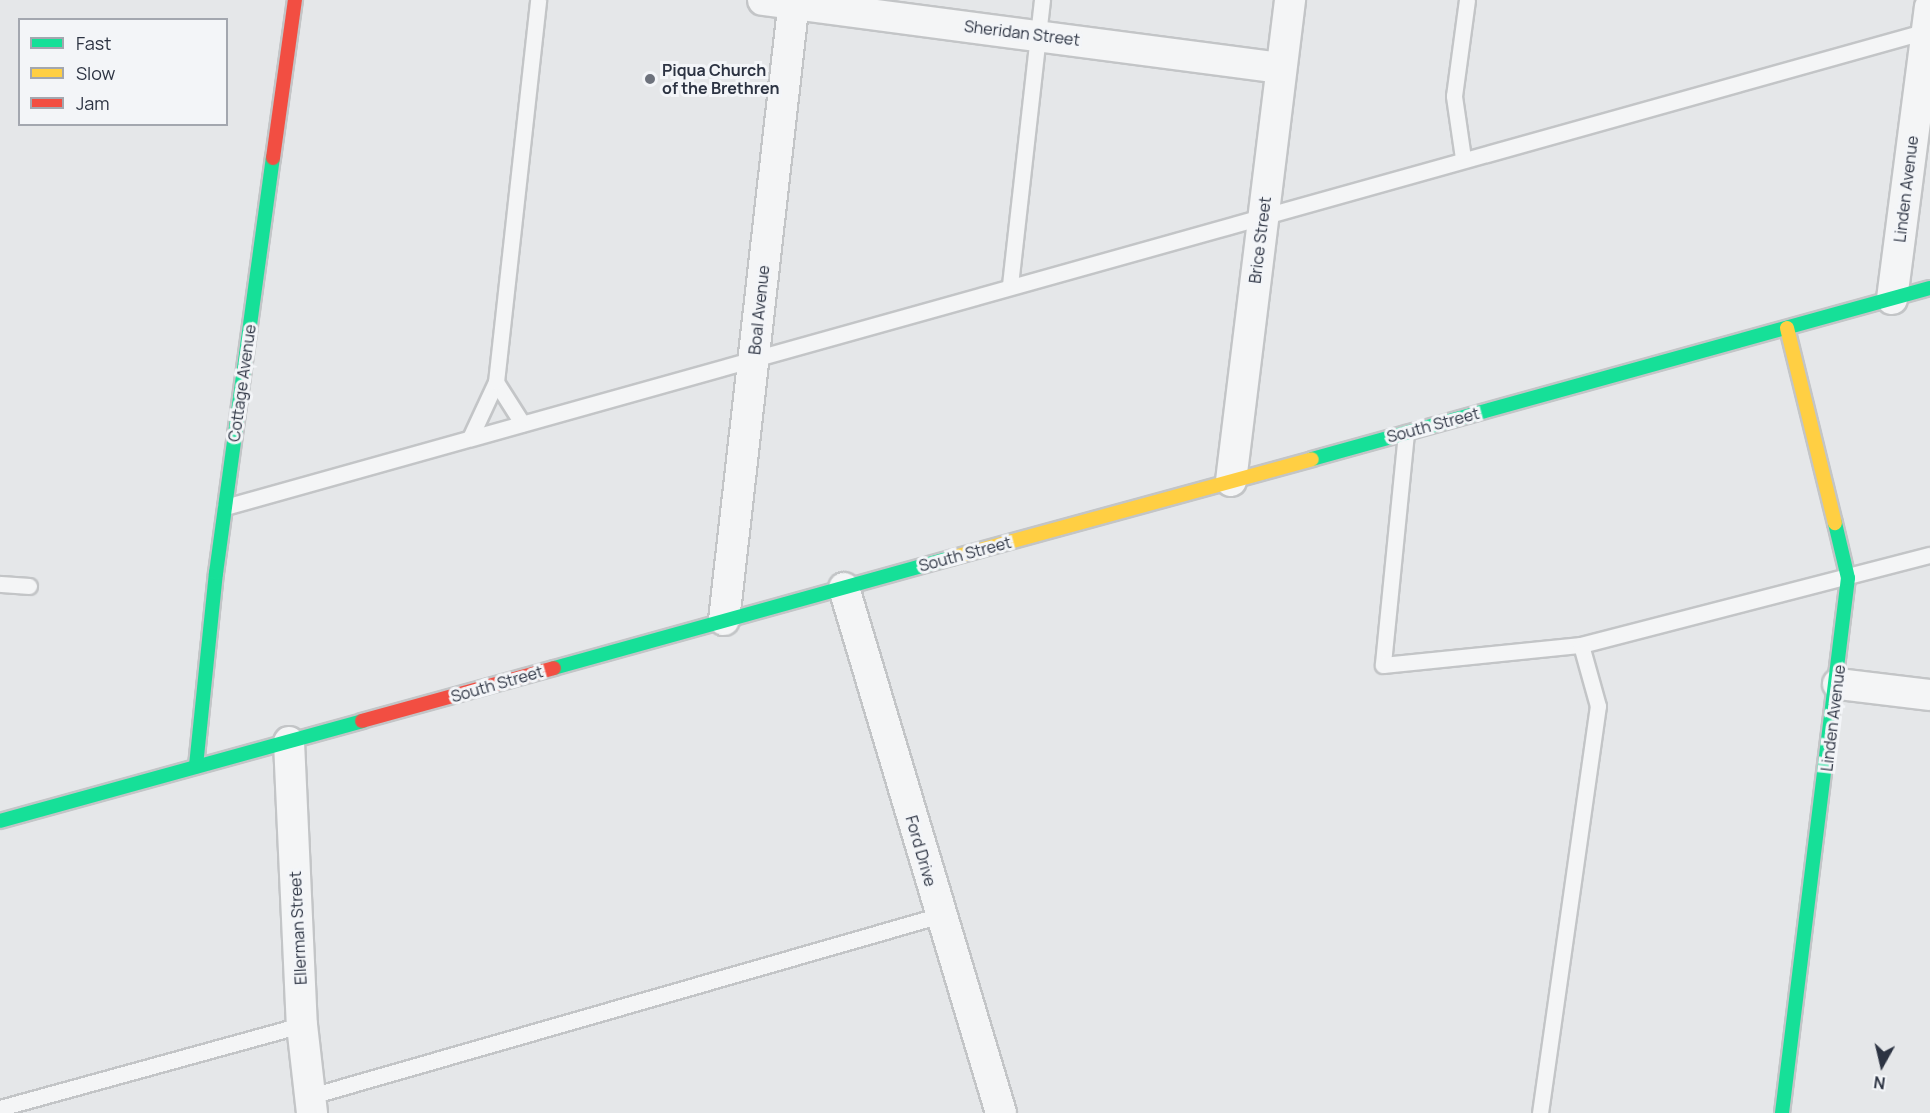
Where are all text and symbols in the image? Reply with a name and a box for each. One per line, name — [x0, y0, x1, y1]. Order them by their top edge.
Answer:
street label: Sheridan Street — [963, 16, 1081, 50]
legend — [18, 18, 228, 126]
text: Fast — [76, 31, 111, 55]
place label: Piqua Church of the Brethren — [662, 60, 779, 98]
text: Slow — [76, 61, 115, 85]
marker: Piqua Church of the Brethren — [643, 72, 657, 86]
text: Jam — [76, 91, 110, 115]
street label: Linden Avenue — [1890, 135, 1922, 243]
street label: Brice Street — [1245, 195, 1275, 285]
street label: Boal Avenue — [745, 264, 773, 356]
street label: Cottage Avenue — [224, 323, 260, 443]
street label: South Street — [1385, 403, 1481, 447]
street label: South Street — [917, 532, 1013, 576]
street label: South Street — [449, 662, 545, 706]
street label: Linden Avenue — [1817, 664, 1849, 772]
street label: Ford Drive — [902, 813, 940, 889]
street label: Ellerman Street — [285, 871, 311, 985]
north arrow — [1852, 1035, 1912, 1095]
text: N — [1872, 1071, 1887, 1095]

